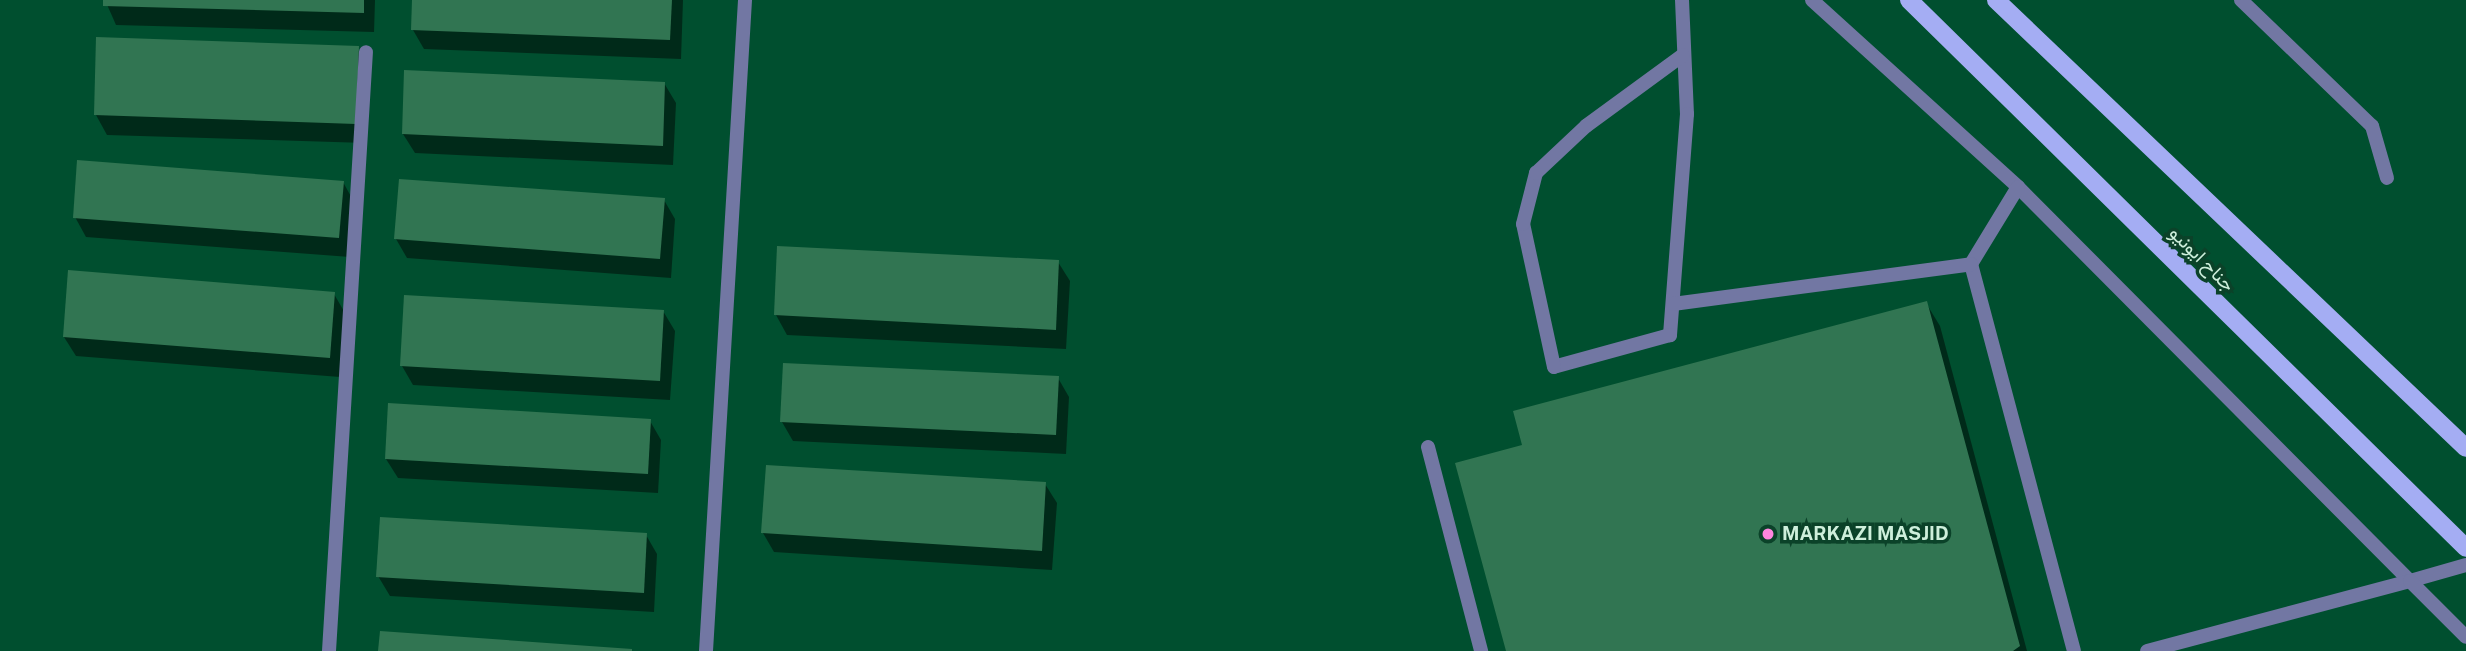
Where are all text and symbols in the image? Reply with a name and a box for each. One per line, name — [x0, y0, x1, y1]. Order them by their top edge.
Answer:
street label: جناح ایونیو — [2165, 222, 2239, 296]
place label: MARKAZI MASJID — [1782, 523, 1949, 545]
marker: MARKAZI MASJID — [1760, 526, 1776, 542]

